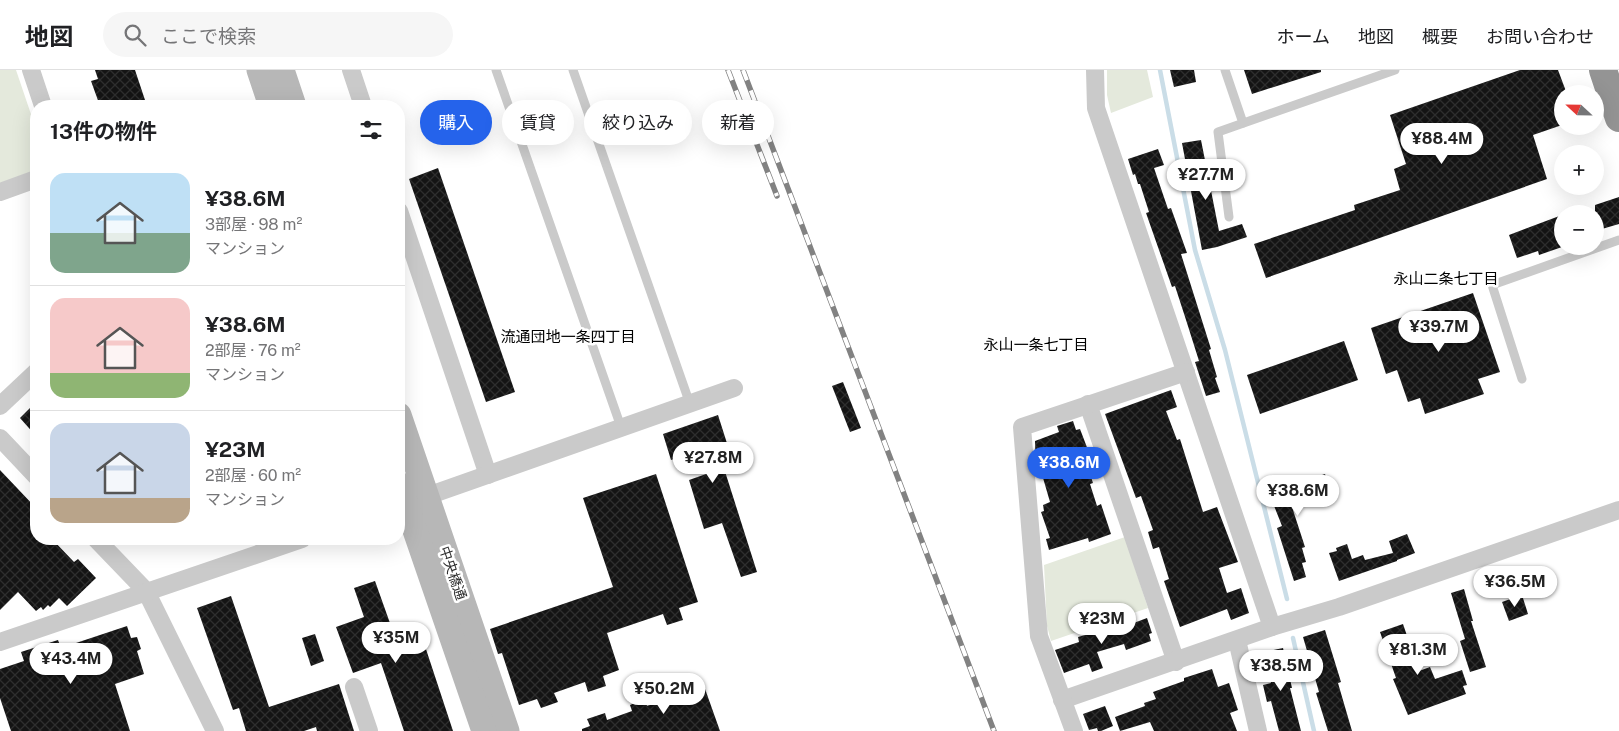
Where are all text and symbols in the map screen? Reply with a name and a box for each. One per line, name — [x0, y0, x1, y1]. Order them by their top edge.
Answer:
search box — [103, 12, 453, 57]
icon: search — [121, 21, 149, 49]
text: 地図 — [25, 22, 73, 50]
text: ここで検索 — [161, 25, 256, 47]
text: ホーム — [1277, 26, 1330, 47]
text: 地図 — [1358, 26, 1394, 47]
text: 概要 — [1422, 26, 1458, 47]
text: お問い合わせ — [1486, 26, 1594, 47]
north arrow — [1554, 85, 1604, 135]
map controls — [1554, 85, 1604, 255]
chip: 購入 — [420, 100, 492, 145]
chip: 賃貸 — [502, 100, 574, 145]
chip: 絞り込み — [584, 100, 692, 145]
chip: 新着 — [702, 100, 774, 145]
icon: filters — [357, 116, 385, 144]
text: 13件の物件 — [50, 119, 157, 144]
pin: ¥88.4M — [1401, 122, 1483, 165]
text: ¥88.4M — [1411, 129, 1473, 148]
button: + — [1554, 145, 1604, 195]
pin: ¥27.7M — [1165, 158, 1247, 201]
text: ¥27.7M — [1178, 165, 1234, 184]
text: ¥38.6M — [205, 186, 286, 211]
icon: home — [90, 193, 150, 253]
button: − — [1554, 205, 1604, 255]
text: 3部屋 · 98 m² — [205, 215, 302, 234]
text: マンション — [205, 239, 285, 258]
district label: 永山二条七丁目 — [1393, 270, 1499, 287]
pin: ¥39.7M — [1398, 310, 1480, 353]
text: ¥38.6M — [205, 312, 286, 337]
text: ¥39.7M — [1409, 317, 1469, 336]
icon: home — [90, 318, 150, 378]
district label: 流通団地一条四丁目 — [500, 328, 636, 345]
district label: 永山一条七丁目 — [983, 336, 1089, 353]
text: 2部屋 · 76 m² — [205, 341, 301, 360]
text: マンション — [205, 365, 285, 384]
text: ¥23M — [205, 437, 265, 462]
pin: ¥27.8M — [672, 442, 754, 484]
icon: home — [90, 443, 150, 503]
pin: ¥38.6M — [1028, 446, 1110, 489]
text: ¥27.8M — [684, 448, 742, 467]
text: ¥38.6M — [1038, 453, 1100, 472]
text: 2部屋 · 60 m² — [205, 466, 301, 485]
pin: ¥38.6M — [1257, 474, 1339, 517]
text: ¥38.6M — [1267, 481, 1329, 500]
text: マンション — [205, 490, 285, 509]
street label: 中央橋通 — [436, 544, 470, 602]
pin: ¥36.5M — [1474, 566, 1556, 608]
text: ¥36.5M — [1484, 572, 1546, 591]
pin: ¥23M — [1072, 602, 1132, 645]
text: ¥23M — [1079, 609, 1125, 628]
pin: ¥35M — [366, 622, 426, 664]
text: ¥35M — [373, 628, 419, 647]
pin: ¥81.3M — [1377, 634, 1459, 676]
text: ¥81.3M — [1389, 640, 1447, 659]
pin: ¥43.4M — [30, 642, 112, 685]
text: ¥43.4M — [40, 649, 102, 668]
pin: ¥38.5M — [1240, 650, 1322, 692]
text: ¥38.5M — [1250, 656, 1312, 675]
pin: ¥50.2M — [623, 672, 705, 715]
text: ¥50.2M — [633, 679, 695, 698]

